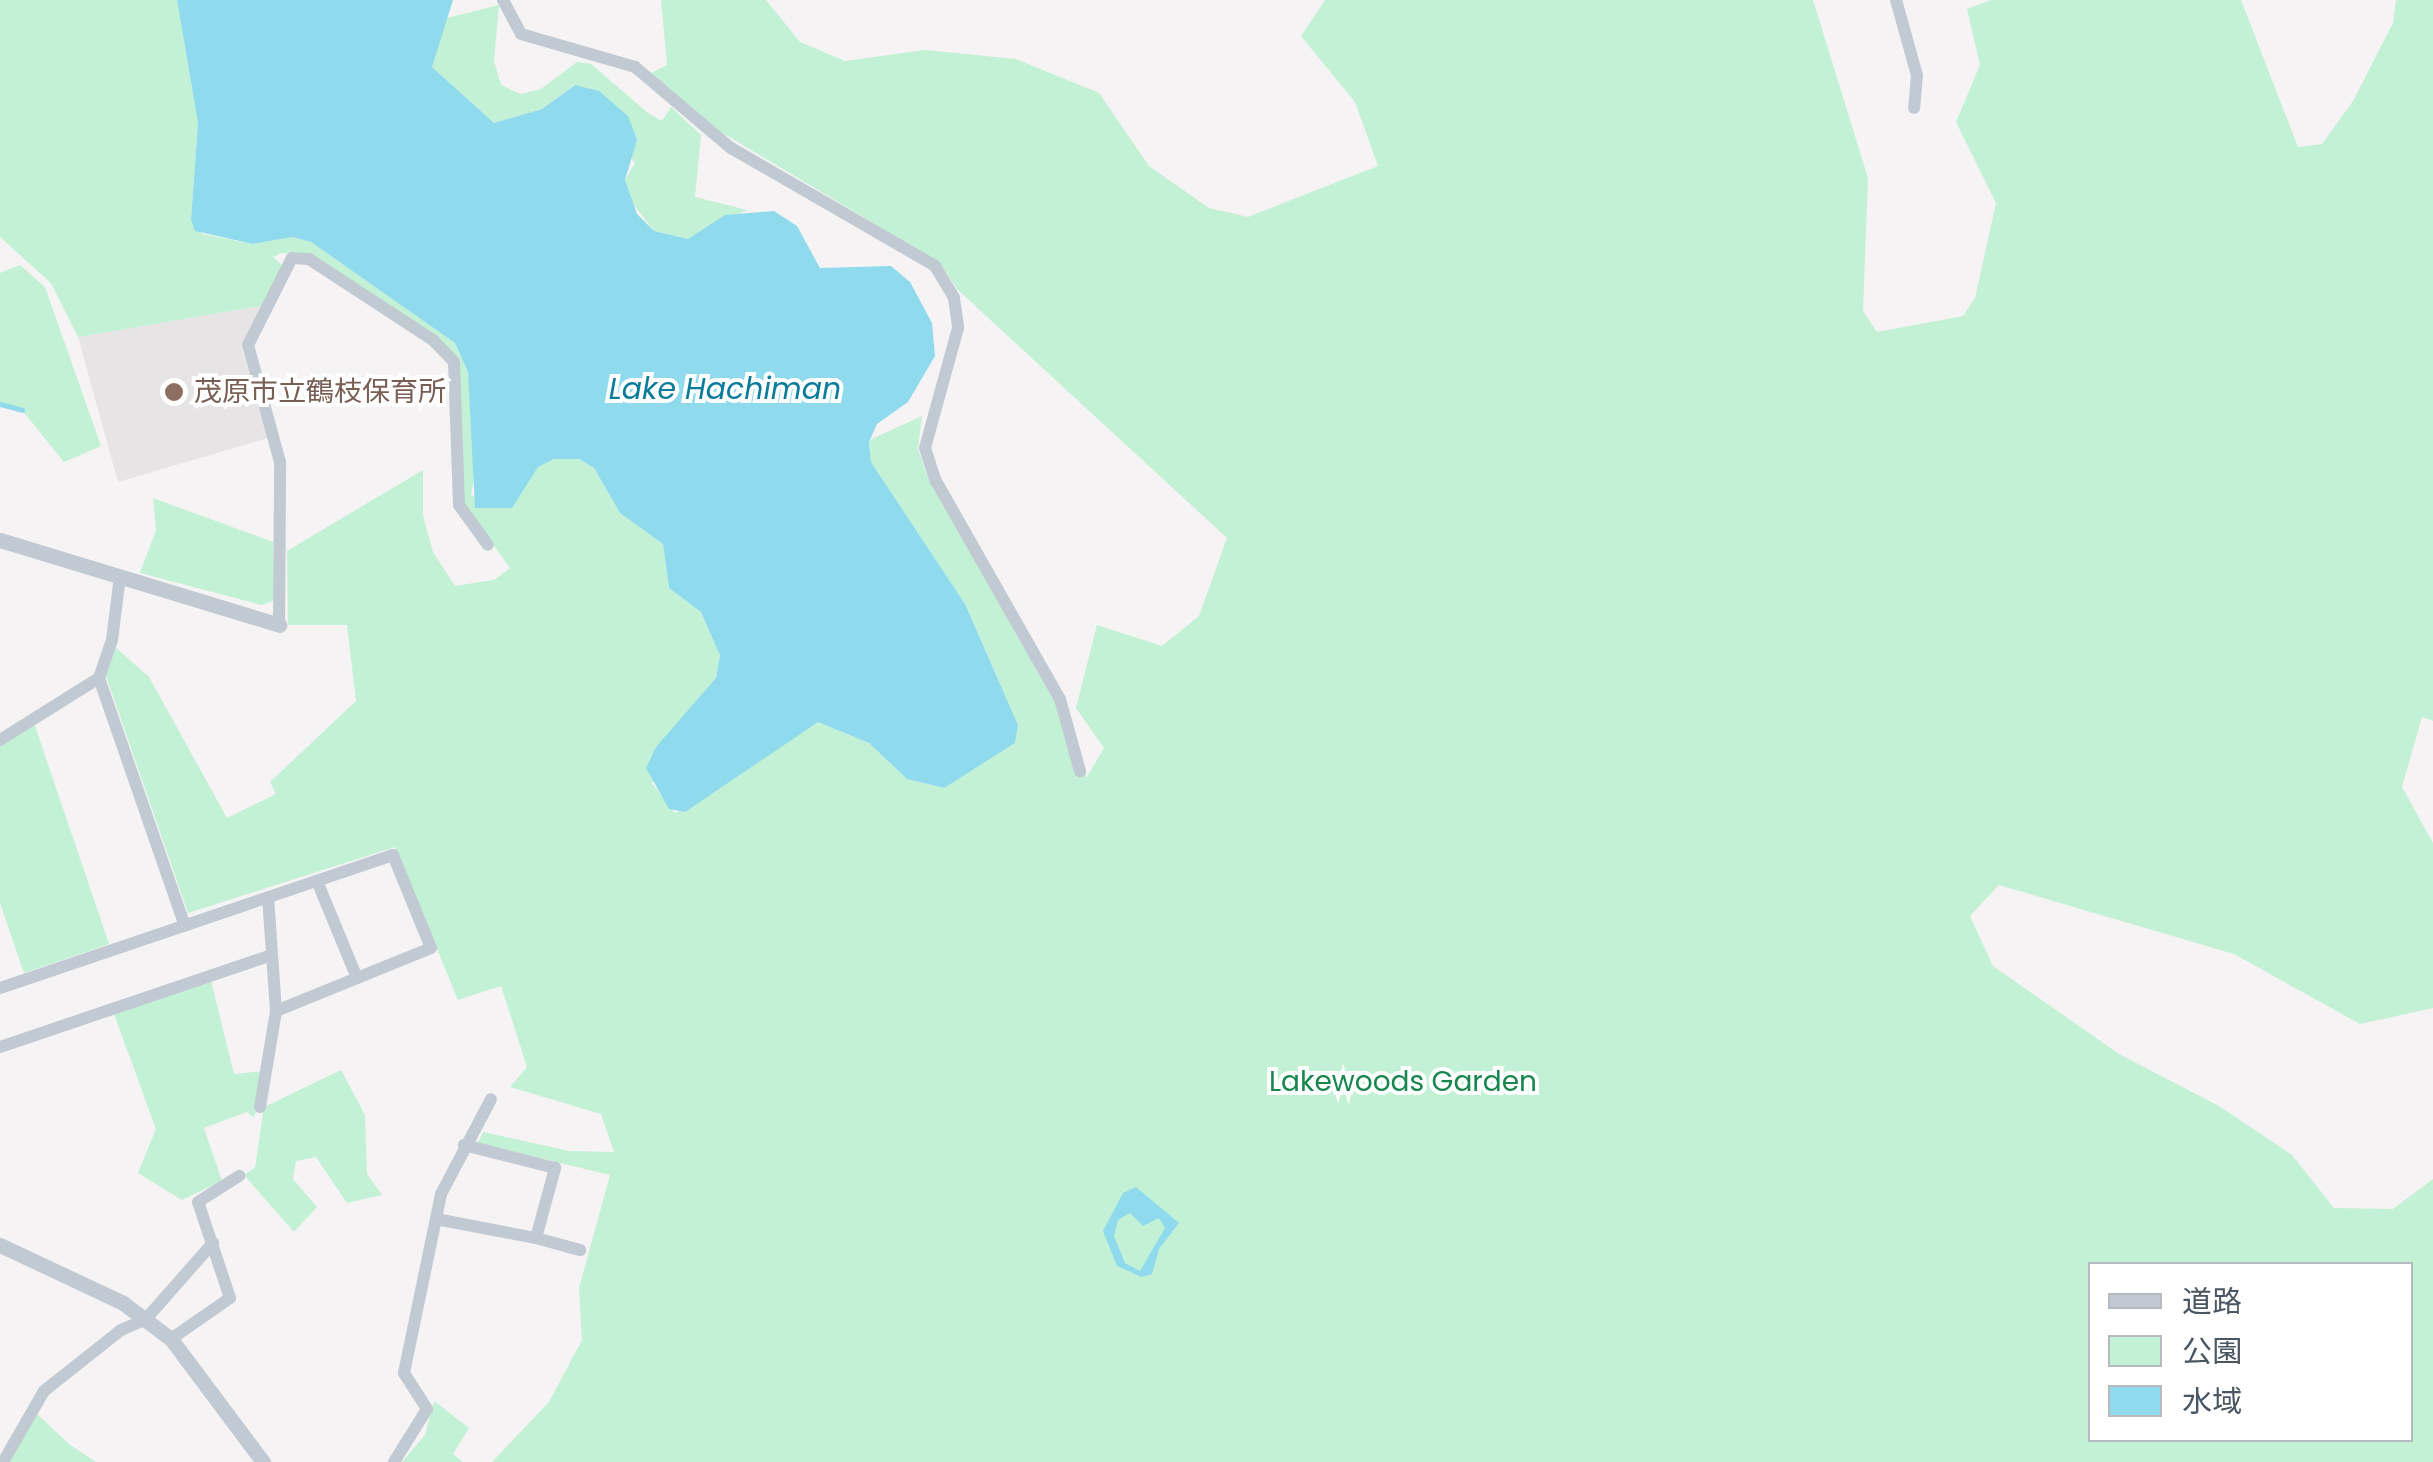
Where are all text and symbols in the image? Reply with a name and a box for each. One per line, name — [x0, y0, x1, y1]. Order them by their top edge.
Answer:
water label: Lake Hachiman — [609, 371, 841, 407]
place label: 茂原市立鶴枝保育所 — [194, 375, 446, 409]
marker: 茂原市立鶴枝保育所 — [163, 381, 185, 403]
park label: Lakewoods Garden — [1269, 1065, 1537, 1099]
legend — [2088, 1262, 2413, 1442]
text: 道路 — [2182, 1280, 2242, 1323]
text: 公園 — [2182, 1330, 2242, 1373]
text: 水域 — [2182, 1380, 2242, 1423]

